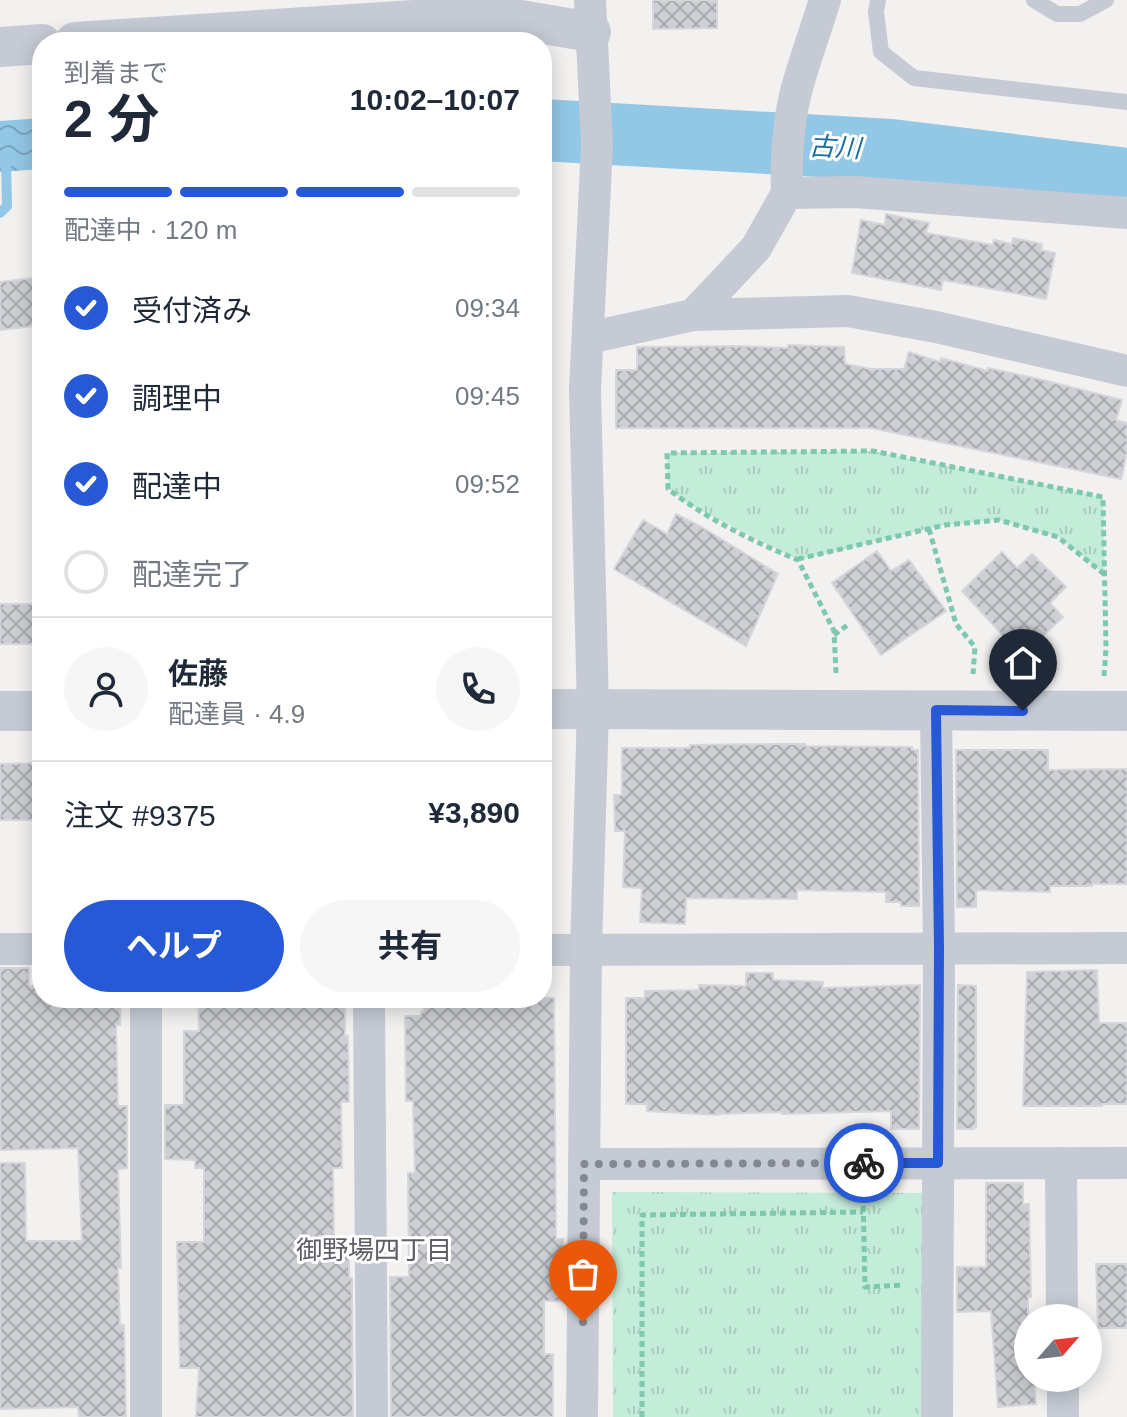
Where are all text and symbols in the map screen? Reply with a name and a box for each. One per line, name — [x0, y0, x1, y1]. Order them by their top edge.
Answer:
text: 到着まで — [64, 58, 168, 88]
text: 10:02–10:07 — [350, 83, 520, 116]
text: 2 分 — [64, 90, 159, 148]
water label: 古川 — [808, 131, 865, 163]
text: 配達中 · 120 m — [64, 215, 237, 245]
icon: check — [64, 286, 108, 330]
text: 09:34 — [455, 293, 520, 323]
text: 受付済み — [132, 294, 252, 327]
icon: check — [64, 374, 108, 418]
text: 09:45 — [455, 381, 520, 411]
text: 調理中 — [132, 382, 222, 415]
icon: check — [64, 462, 108, 506]
text: 09:52 — [455, 469, 520, 499]
text: 配達中 — [132, 470, 222, 503]
text: 配達完了 — [132, 558, 252, 591]
pin — [989, 629, 1057, 711]
icon: home — [1001, 641, 1045, 685]
button: person — [64, 647, 148, 731]
button: phone — [436, 647, 520, 731]
text: 佐藤 — [168, 657, 228, 690]
text: 配達員 · 4.9 — [168, 699, 305, 729]
text: ¥3,890 — [428, 796, 520, 829]
text: 注文 #9375 — [64, 799, 216, 832]
button: ヘルプ — [64, 900, 284, 992]
button: 共有 — [300, 900, 520, 992]
courier — [824, 1123, 904, 1203]
icon: bike — [842, 1141, 886, 1185]
district label: 御野場四丁目 — [296, 1235, 452, 1265]
pin — [549, 1240, 617, 1322]
icon: bag — [561, 1252, 605, 1296]
north arrow — [1014, 1304, 1102, 1392]
map controls — [1014, 1304, 1102, 1392]

